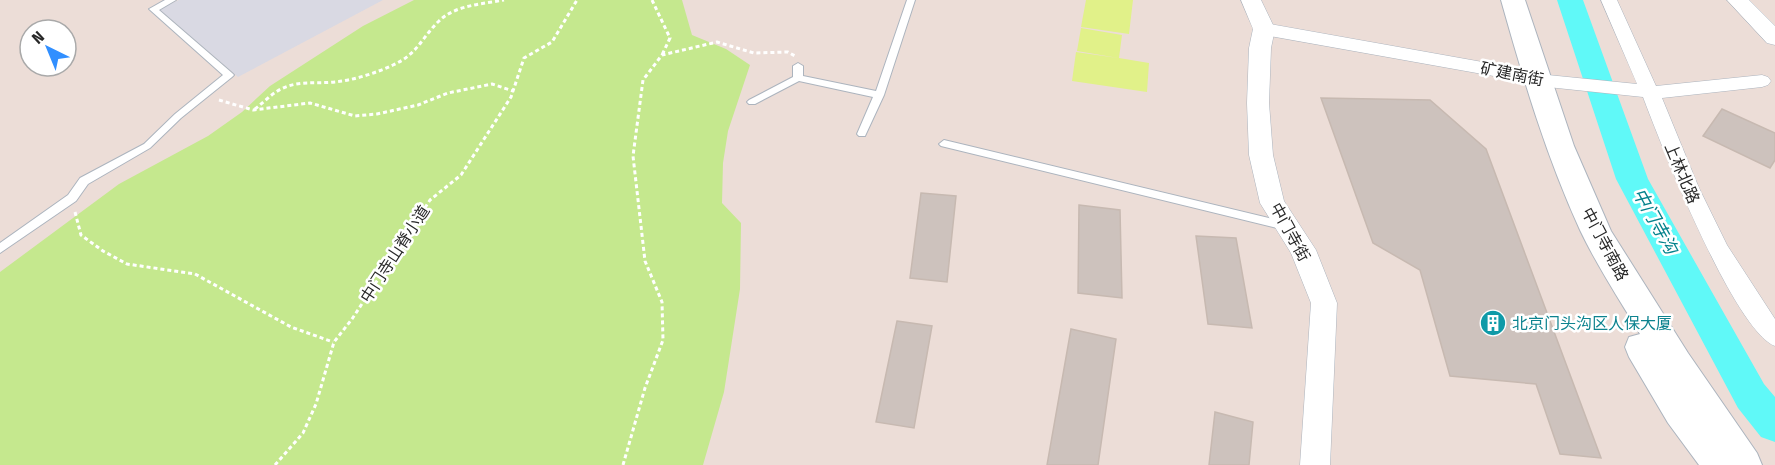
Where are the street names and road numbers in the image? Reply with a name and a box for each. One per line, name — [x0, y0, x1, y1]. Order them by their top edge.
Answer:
street label: 矿建南街 — [1479, 59, 1545, 89]
street label: 上林北路 — [1661, 140, 1703, 206]
street label: 中门寺街 — [1266, 199, 1314, 265]
street label: 中门寺山脊小道 — [357, 202, 433, 306]
street label: 中门寺南路 — [1578, 204, 1632, 284]

